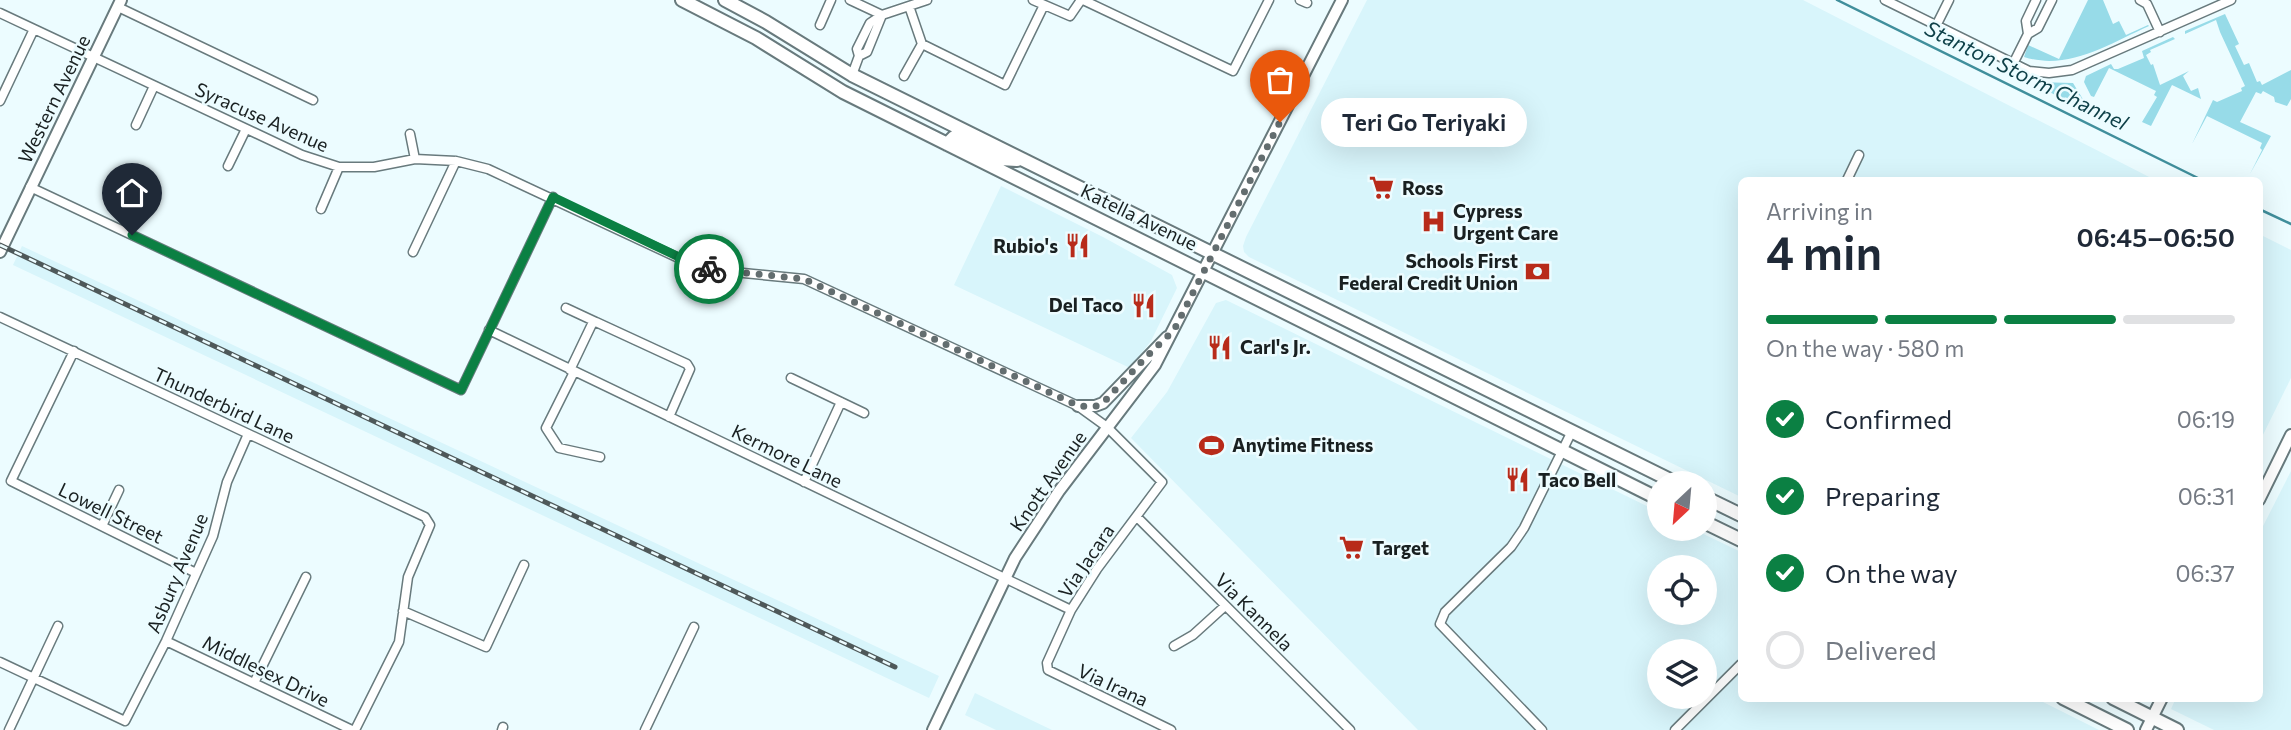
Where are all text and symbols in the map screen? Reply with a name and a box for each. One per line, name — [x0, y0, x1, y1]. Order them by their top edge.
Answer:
water label: Stanton Storm Channel — [1921, 15, 2133, 135]
street label: Western Avenue — [13, 31, 95, 167]
pin — [1250, 50, 1310, 122]
icon: bag — [1261, 61, 1299, 99]
street label: Syracuse Avenue — [192, 77, 332, 156]
callout: Teri Go Teriyaki — [1322, 97, 1528, 146]
text: Teri Go Teriyaki — [1342, 108, 1506, 136]
pin — [102, 163, 162, 235]
icon: home — [113, 174, 151, 212]
supermarket icon: Ross — [1368, 174, 1396, 202]
place label: Ross — [1402, 176, 1443, 199]
street label: Katella Avenue — [1077, 178, 1201, 255]
text: Arriving in — [1766, 197, 1873, 225]
place label: Cypress Urgent Care — [1453, 199, 1558, 244]
hospital icon: Cypress Urgent Care — [1419, 208, 1447, 236]
text: 06:45–06:50 — [2077, 221, 2235, 252]
text: 4 min — [1766, 223, 1882, 279]
restaurant icon: Rubio's — [1064, 232, 1092, 260]
courier — [674, 234, 744, 304]
place label: Rubio's — [993, 234, 1058, 257]
place label: Schools First Federal Credit Union — [1339, 249, 1518, 294]
icon: bike — [690, 250, 728, 288]
bank icon: Schools First Federal Credit Union — [1524, 258, 1552, 286]
restaurant icon: Del Taco — [1129, 291, 1157, 319]
place label: Del Taco — [1049, 293, 1123, 316]
restaurant icon: Carl's Jr. — [1206, 333, 1234, 361]
text: On the way · 580 m — [1766, 334, 1964, 362]
place label: Carl's Jr. — [1240, 335, 1311, 358]
street label: Thunderbird Lane — [150, 362, 298, 447]
icon: check — [1766, 400, 1804, 438]
text: Confirmed — [1825, 403, 1952, 434]
text: 06:19 — [2177, 405, 2235, 433]
street label: Kermore Lane — [728, 419, 846, 492]
street label: Knott Avenue — [1004, 426, 1091, 535]
sports icon: Anytime Fitness — [1198, 431, 1226, 459]
place label: Anytime Fitness — [1232, 433, 1373, 456]
restaurant icon: Taco Bell — [1504, 466, 1532, 494]
place label: Taco Bell — [1538, 468, 1616, 491]
north arrow — [1647, 471, 1717, 541]
map controls — [1647, 471, 1717, 709]
street label: Lowell Street — [55, 477, 168, 548]
icon: check — [1766, 477, 1804, 515]
text: Preparing — [1825, 480, 1940, 511]
text: 06:31 — [2178, 482, 2235, 510]
street label: Asbury Avenue — [141, 509, 212, 636]
street label: Via Jacara — [1053, 520, 1119, 602]
supermarket icon: Target — [1338, 534, 1366, 562]
place label: Target — [1372, 536, 1429, 559]
icon: check — [1766, 554, 1804, 592]
button: locate — [1647, 555, 1717, 625]
text: On the way — [1825, 557, 1958, 588]
text: 06:37 — [2175, 559, 2235, 587]
street label: Via Kannela — [1211, 568, 1298, 655]
street label: Middlesex Drive — [199, 630, 333, 711]
text: Delivered — [1825, 634, 1936, 665]
button: layers — [1647, 639, 1717, 709]
street label: Via Irana — [1074, 658, 1152, 711]

